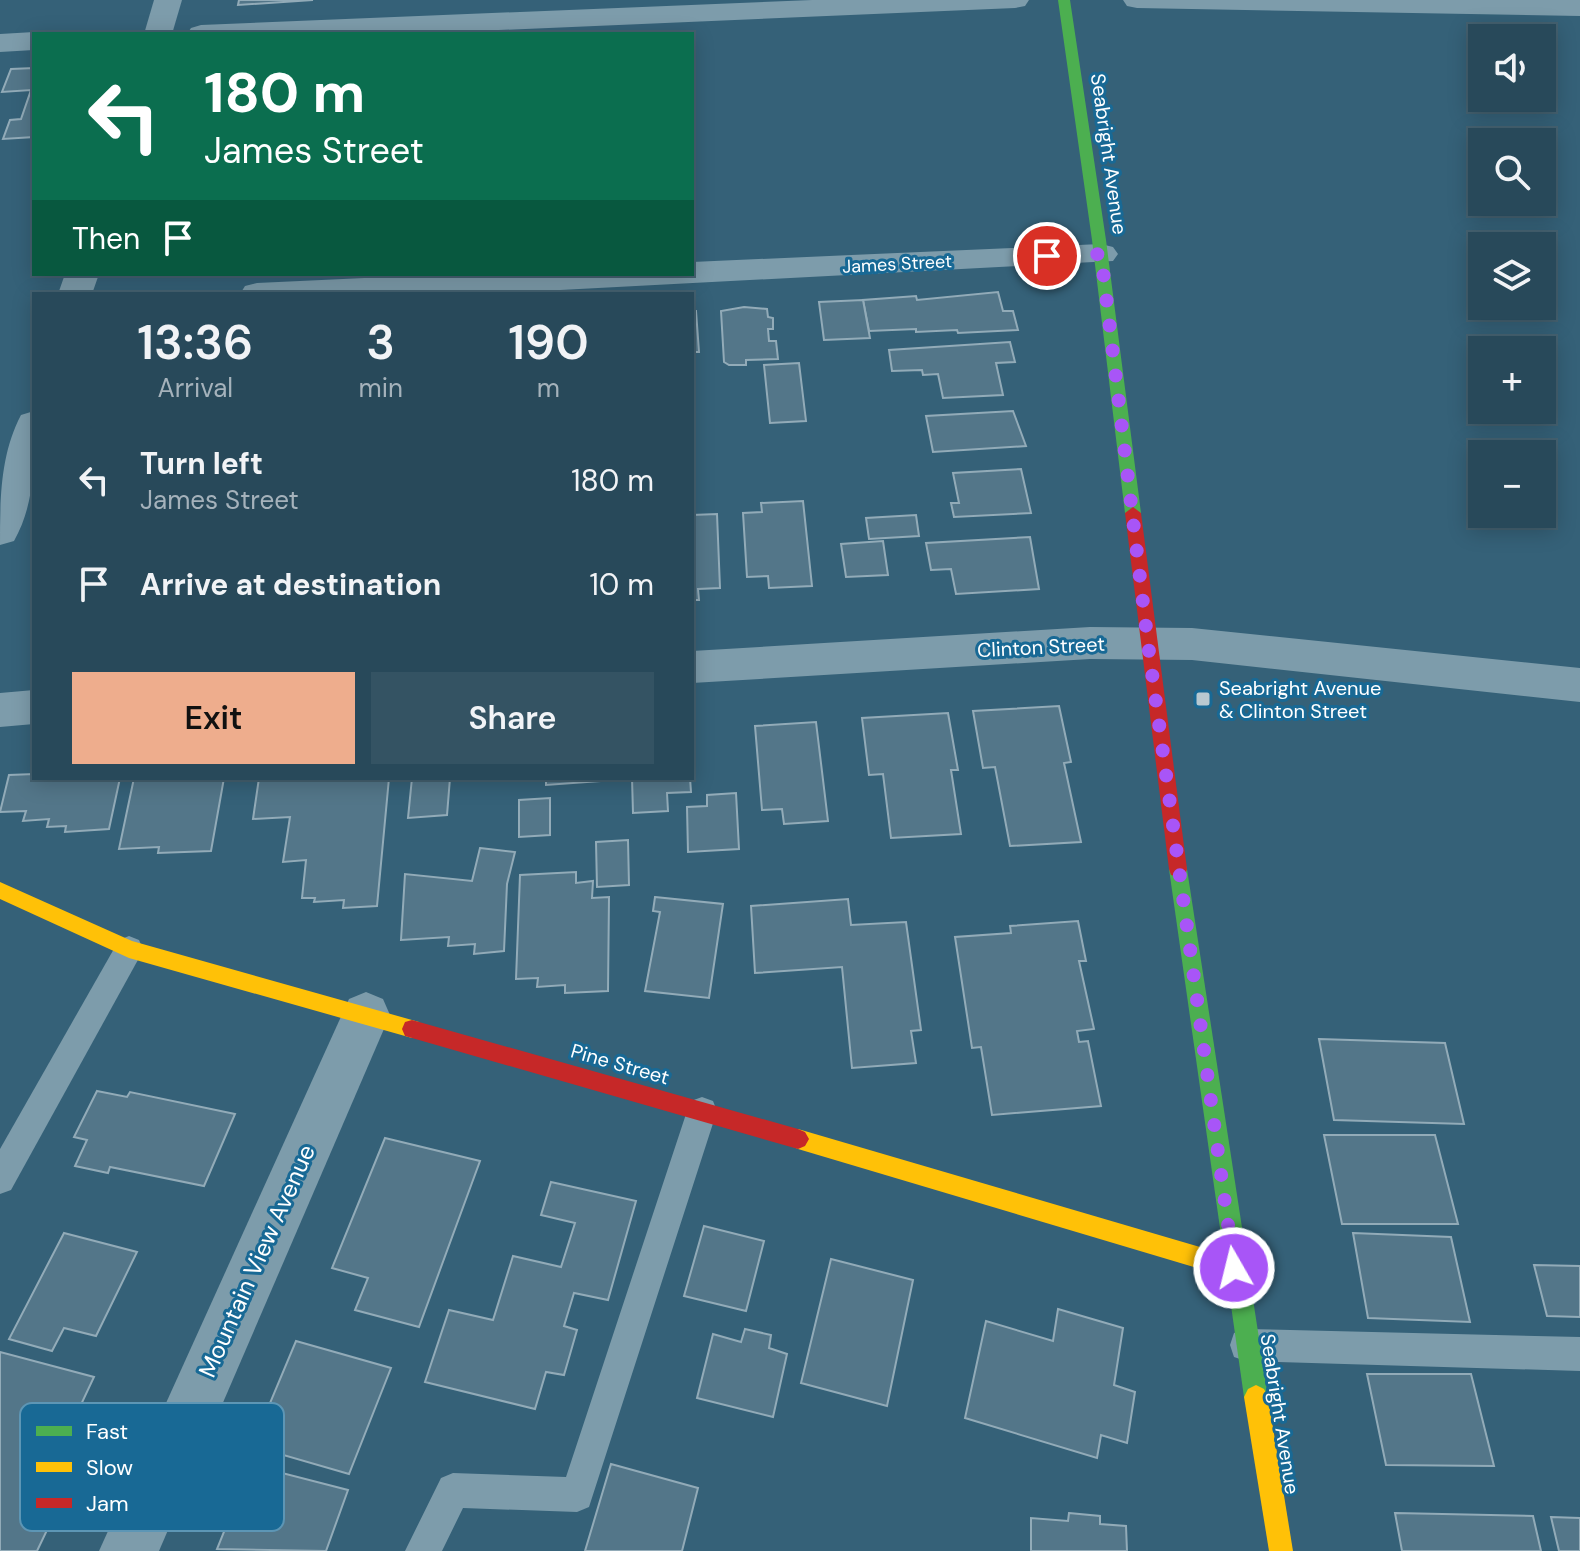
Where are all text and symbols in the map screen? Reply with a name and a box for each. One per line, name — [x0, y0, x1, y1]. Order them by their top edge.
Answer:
map controls — [1468, 24, 1556, 528]
button: sound — [1468, 24, 1556, 112]
text: 180 m — [204, 56, 365, 129]
icon: left — [72, 64, 176, 168]
street label: Seabright Avenue — [1085, 72, 1133, 236]
text: James Street — [204, 127, 424, 174]
button: search — [1468, 128, 1556, 216]
icon: arrive — [156, 216, 200, 260]
text: Then — [72, 219, 140, 258]
pin — [1013, 222, 1081, 290]
button: layers — [1468, 232, 1556, 320]
icon: arrive — [1025, 234, 1069, 278]
street label: James Street — [841, 249, 953, 279]
text: 13:36 — [137, 311, 253, 374]
text: 3 — [366, 311, 395, 374]
text: 190 — [508, 311, 589, 374]
button: + — [1468, 336, 1556, 424]
text: Arrival — [157, 371, 233, 405]
text: min — [359, 371, 403, 405]
text: m — [537, 371, 560, 405]
button: − — [1468, 440, 1556, 528]
text: Turn left — [140, 444, 263, 483]
icon: left — [72, 458, 116, 502]
text: 180 m — [571, 461, 654, 500]
text: James Street — [140, 483, 299, 517]
icon: arrive — [72, 562, 116, 606]
text: Arrive at destination — [140, 565, 441, 604]
text: 10 m — [589, 565, 654, 604]
street label: Clinton Street — [976, 631, 1106, 663]
button: Exit — [72, 672, 355, 764]
button: Share — [371, 672, 654, 764]
place label: Seabright Avenue & Clinton Street — [1219, 675, 1381, 724]
marker: Seabright Avenue & Clinton Street — [1194, 690, 1212, 708]
street label: Pine Street — [568, 1038, 672, 1090]
street label: Mountain View Avenue — [191, 1140, 322, 1382]
position arrow — [1192, 1226, 1276, 1310]
street label: Seabright Avenue — [1254, 1332, 1306, 1496]
legend — [20, 1403, 284, 1531]
text: Fast — [86, 1417, 128, 1446]
text: Slow — [86, 1453, 133, 1482]
text: Jam — [86, 1489, 129, 1518]

